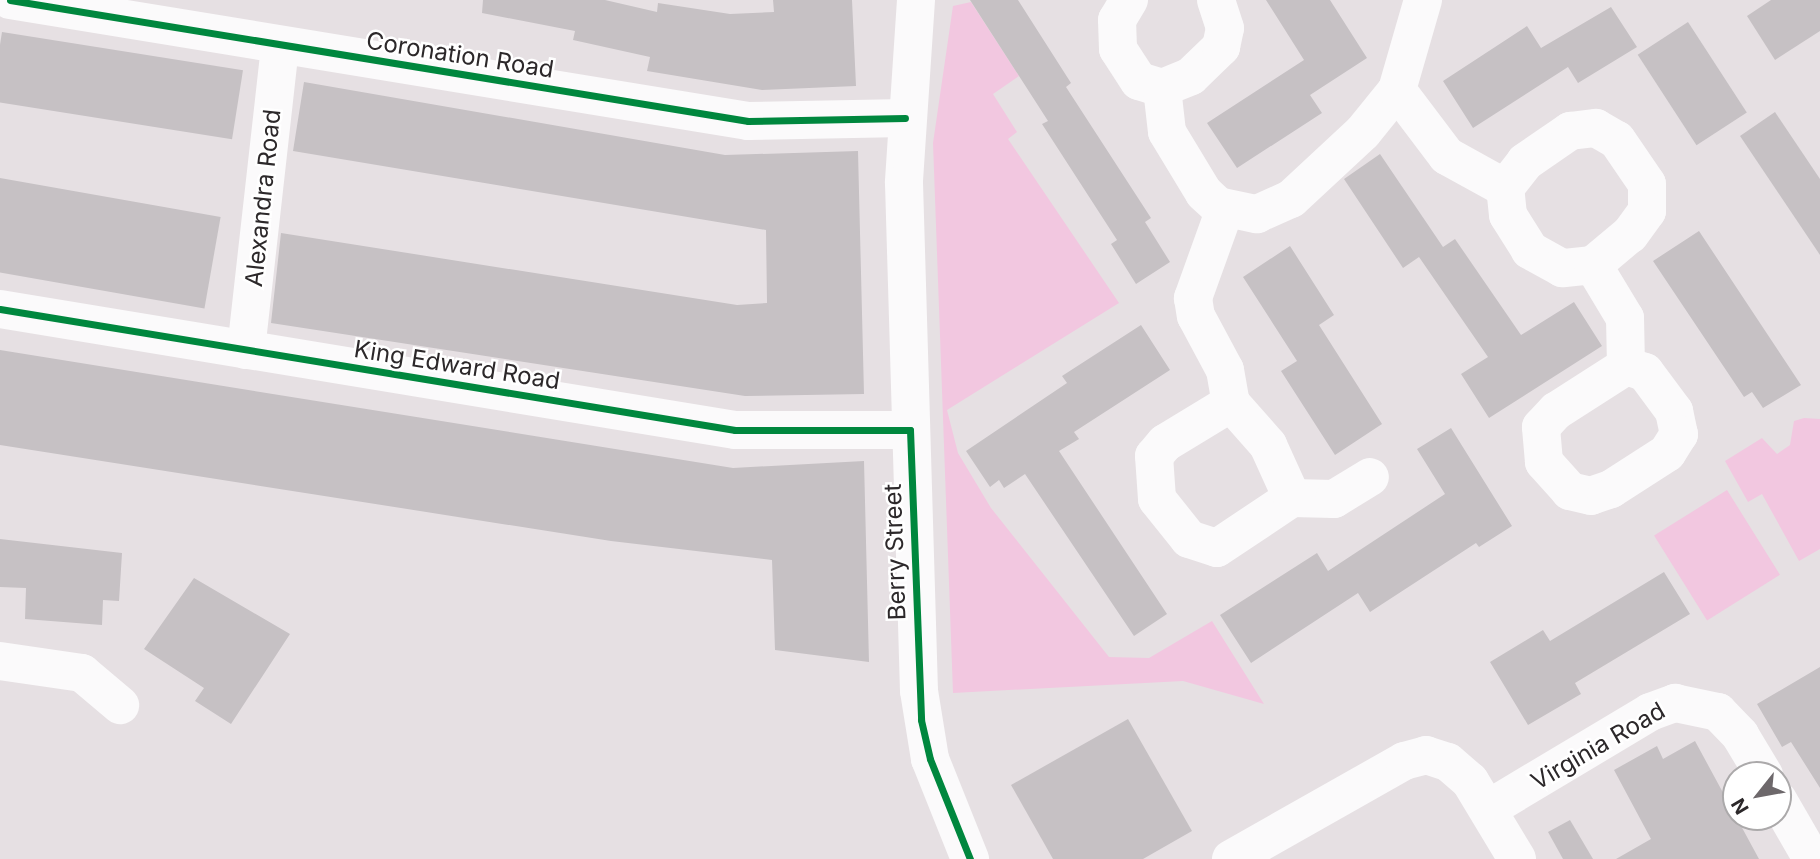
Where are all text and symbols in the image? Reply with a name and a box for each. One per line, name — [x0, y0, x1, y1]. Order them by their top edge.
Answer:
street label: Coronation Road — [364, 26, 556, 84]
street label: Alexandra Road — [239, 108, 287, 288]
street label: King Edward Road — [352, 334, 562, 396]
street label: Berry Street — [878, 483, 912, 621]
street label: Virginia Road — [1526, 696, 1670, 796]
north arrow — [1722, 761, 1792, 831]
text: N — [1727, 794, 1754, 818]

